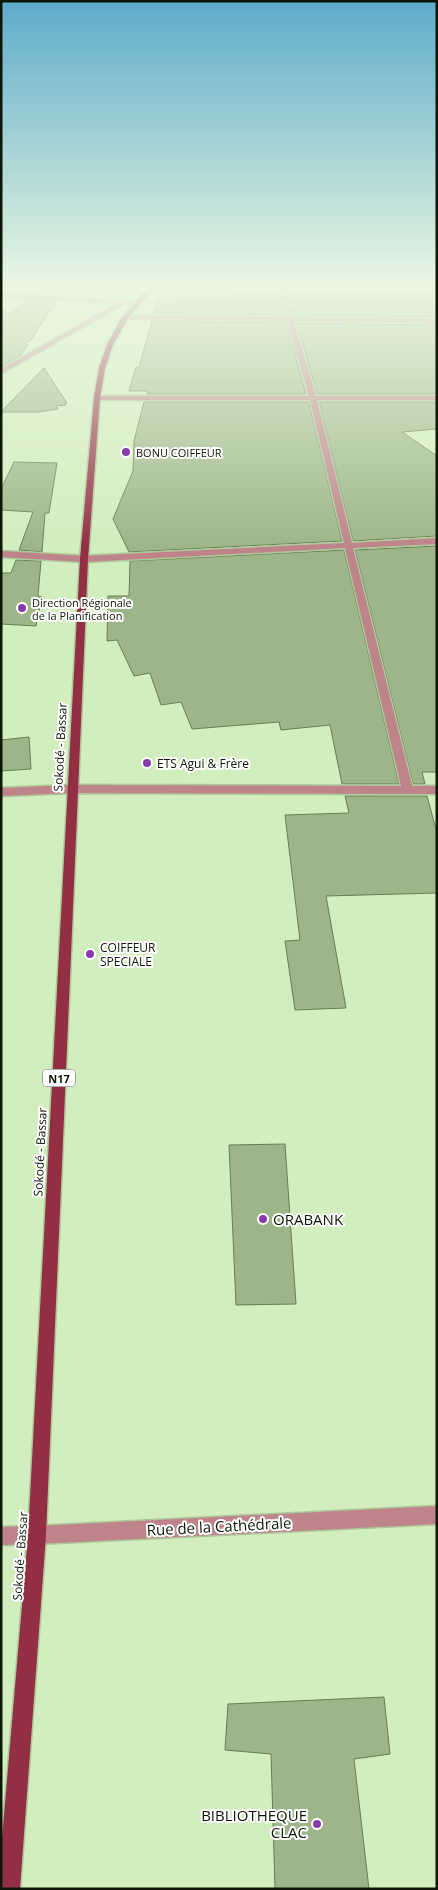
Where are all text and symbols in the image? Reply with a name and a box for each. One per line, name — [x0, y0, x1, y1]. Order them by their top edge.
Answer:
place label: BONU COIFFEUR — [136, 445, 222, 460]
marker: BONU COIFFEUR — [120, 446, 132, 458]
place label: Direction Régionale de la Planification — [32, 595, 132, 623]
marker: Direction Régionale de la Planification — [16, 602, 28, 614]
street label: Sokodé - Bassar — [49, 702, 71, 792]
place label: ETS Agui & Frère — [157, 755, 249, 772]
marker: ETS Agui & Frère — [141, 757, 153, 769]
place label: COIFFEUR SPECIALE — [100, 939, 156, 970]
marker: COIFFEUR SPECIALE — [84, 948, 96, 960]
road number: N17 — [43, 1070, 75, 1086]
street label: Sokodé - Bassar — [29, 1107, 51, 1197]
place label: ORABANK — [273, 1209, 344, 1229]
marker: ORABANK — [257, 1213, 269, 1225]
street label: Sokodé - Bassar — [8, 1511, 32, 1601]
street label: Rue de la Cathédrale — [146, 1512, 292, 1540]
place label: BIBLIOTHEQUE CLAC — [201, 1805, 307, 1842]
marker: BIBLIOTHEQUE CLAC — [311, 1818, 323, 1830]

